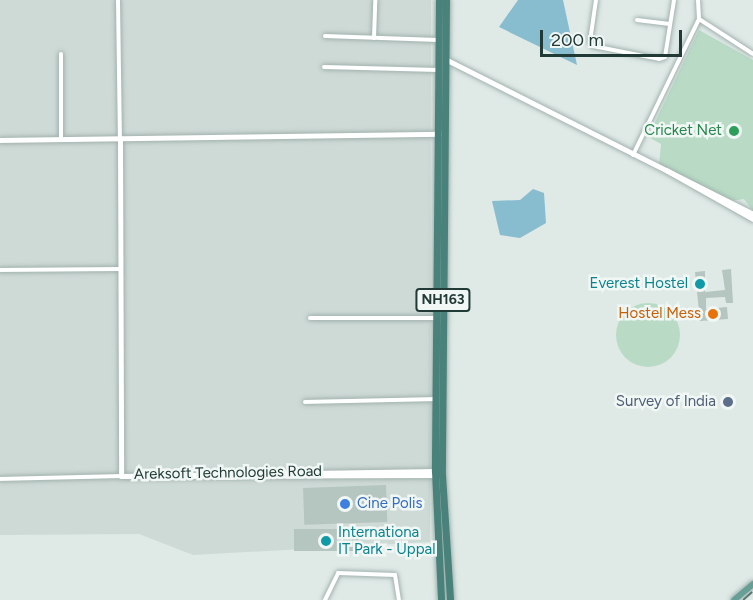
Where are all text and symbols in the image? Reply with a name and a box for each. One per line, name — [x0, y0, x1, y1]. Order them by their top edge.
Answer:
scale bar — [543, 18, 686, 56]
text: 200 m — [551, 29, 604, 51]
place label: Cricket Net — [644, 122, 722, 140]
marker: Cricket Net — [727, 124, 741, 138]
place label: Everest Hostel — [590, 275, 688, 293]
marker: Everest Hostel — [693, 277, 707, 291]
road number: NH163 — [414, 289, 472, 311]
place label: Hostel Mess — [618, 305, 701, 323]
marker: Hostel Mess — [706, 307, 720, 321]
place label: Survey of India — [616, 393, 716, 411]
marker: Survey of India — [721, 395, 735, 409]
street label: Areksoft Technologies Road — [134, 462, 322, 484]
place label: Cine Polis — [357, 495, 423, 513]
marker: Cine Polis — [338, 497, 352, 511]
place label: Internationa IT Park - Uppal — [338, 523, 436, 558]
marker: Internationa IT Park - Uppal — [319, 534, 333, 548]

